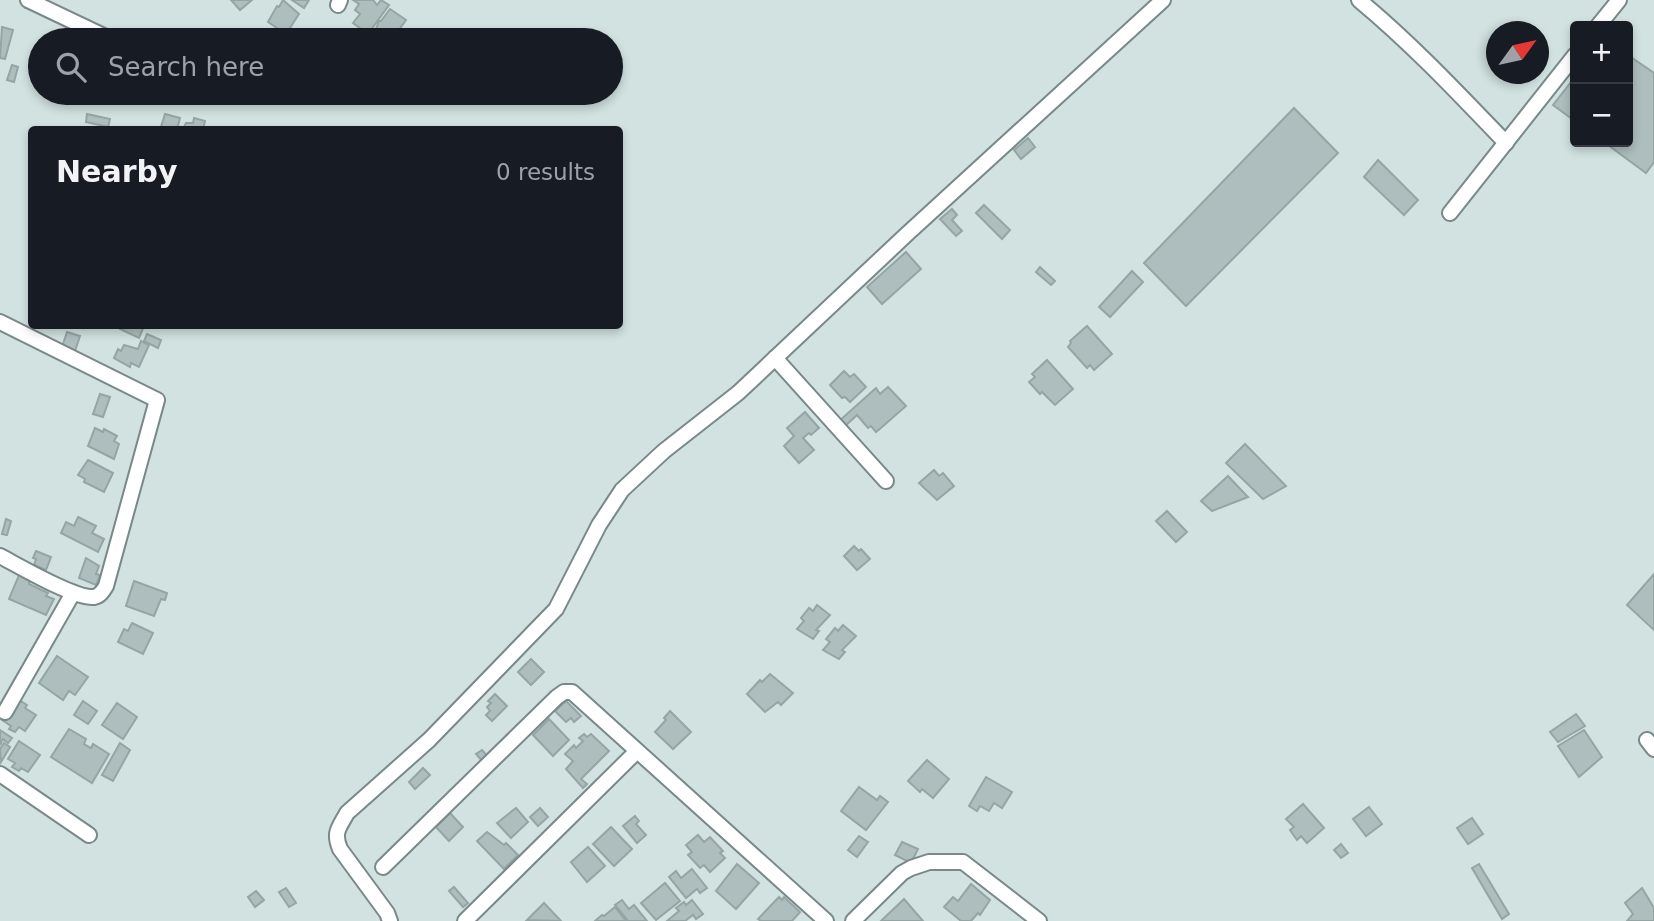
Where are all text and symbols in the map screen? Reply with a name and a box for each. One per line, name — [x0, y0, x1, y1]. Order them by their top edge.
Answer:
north arrow — [1486, 21, 1549, 84]
map controls — [1570, 21, 1633, 147]
button: + — [1570, 21, 1633, 84]
search box — [28, 28, 623, 105]
icon: search — [52, 48, 90, 86]
text: Search here — [108, 52, 264, 82]
button: − — [1570, 84, 1633, 147]
text: Nearby — [56, 154, 178, 189]
text: 0 results — [496, 159, 595, 185]

